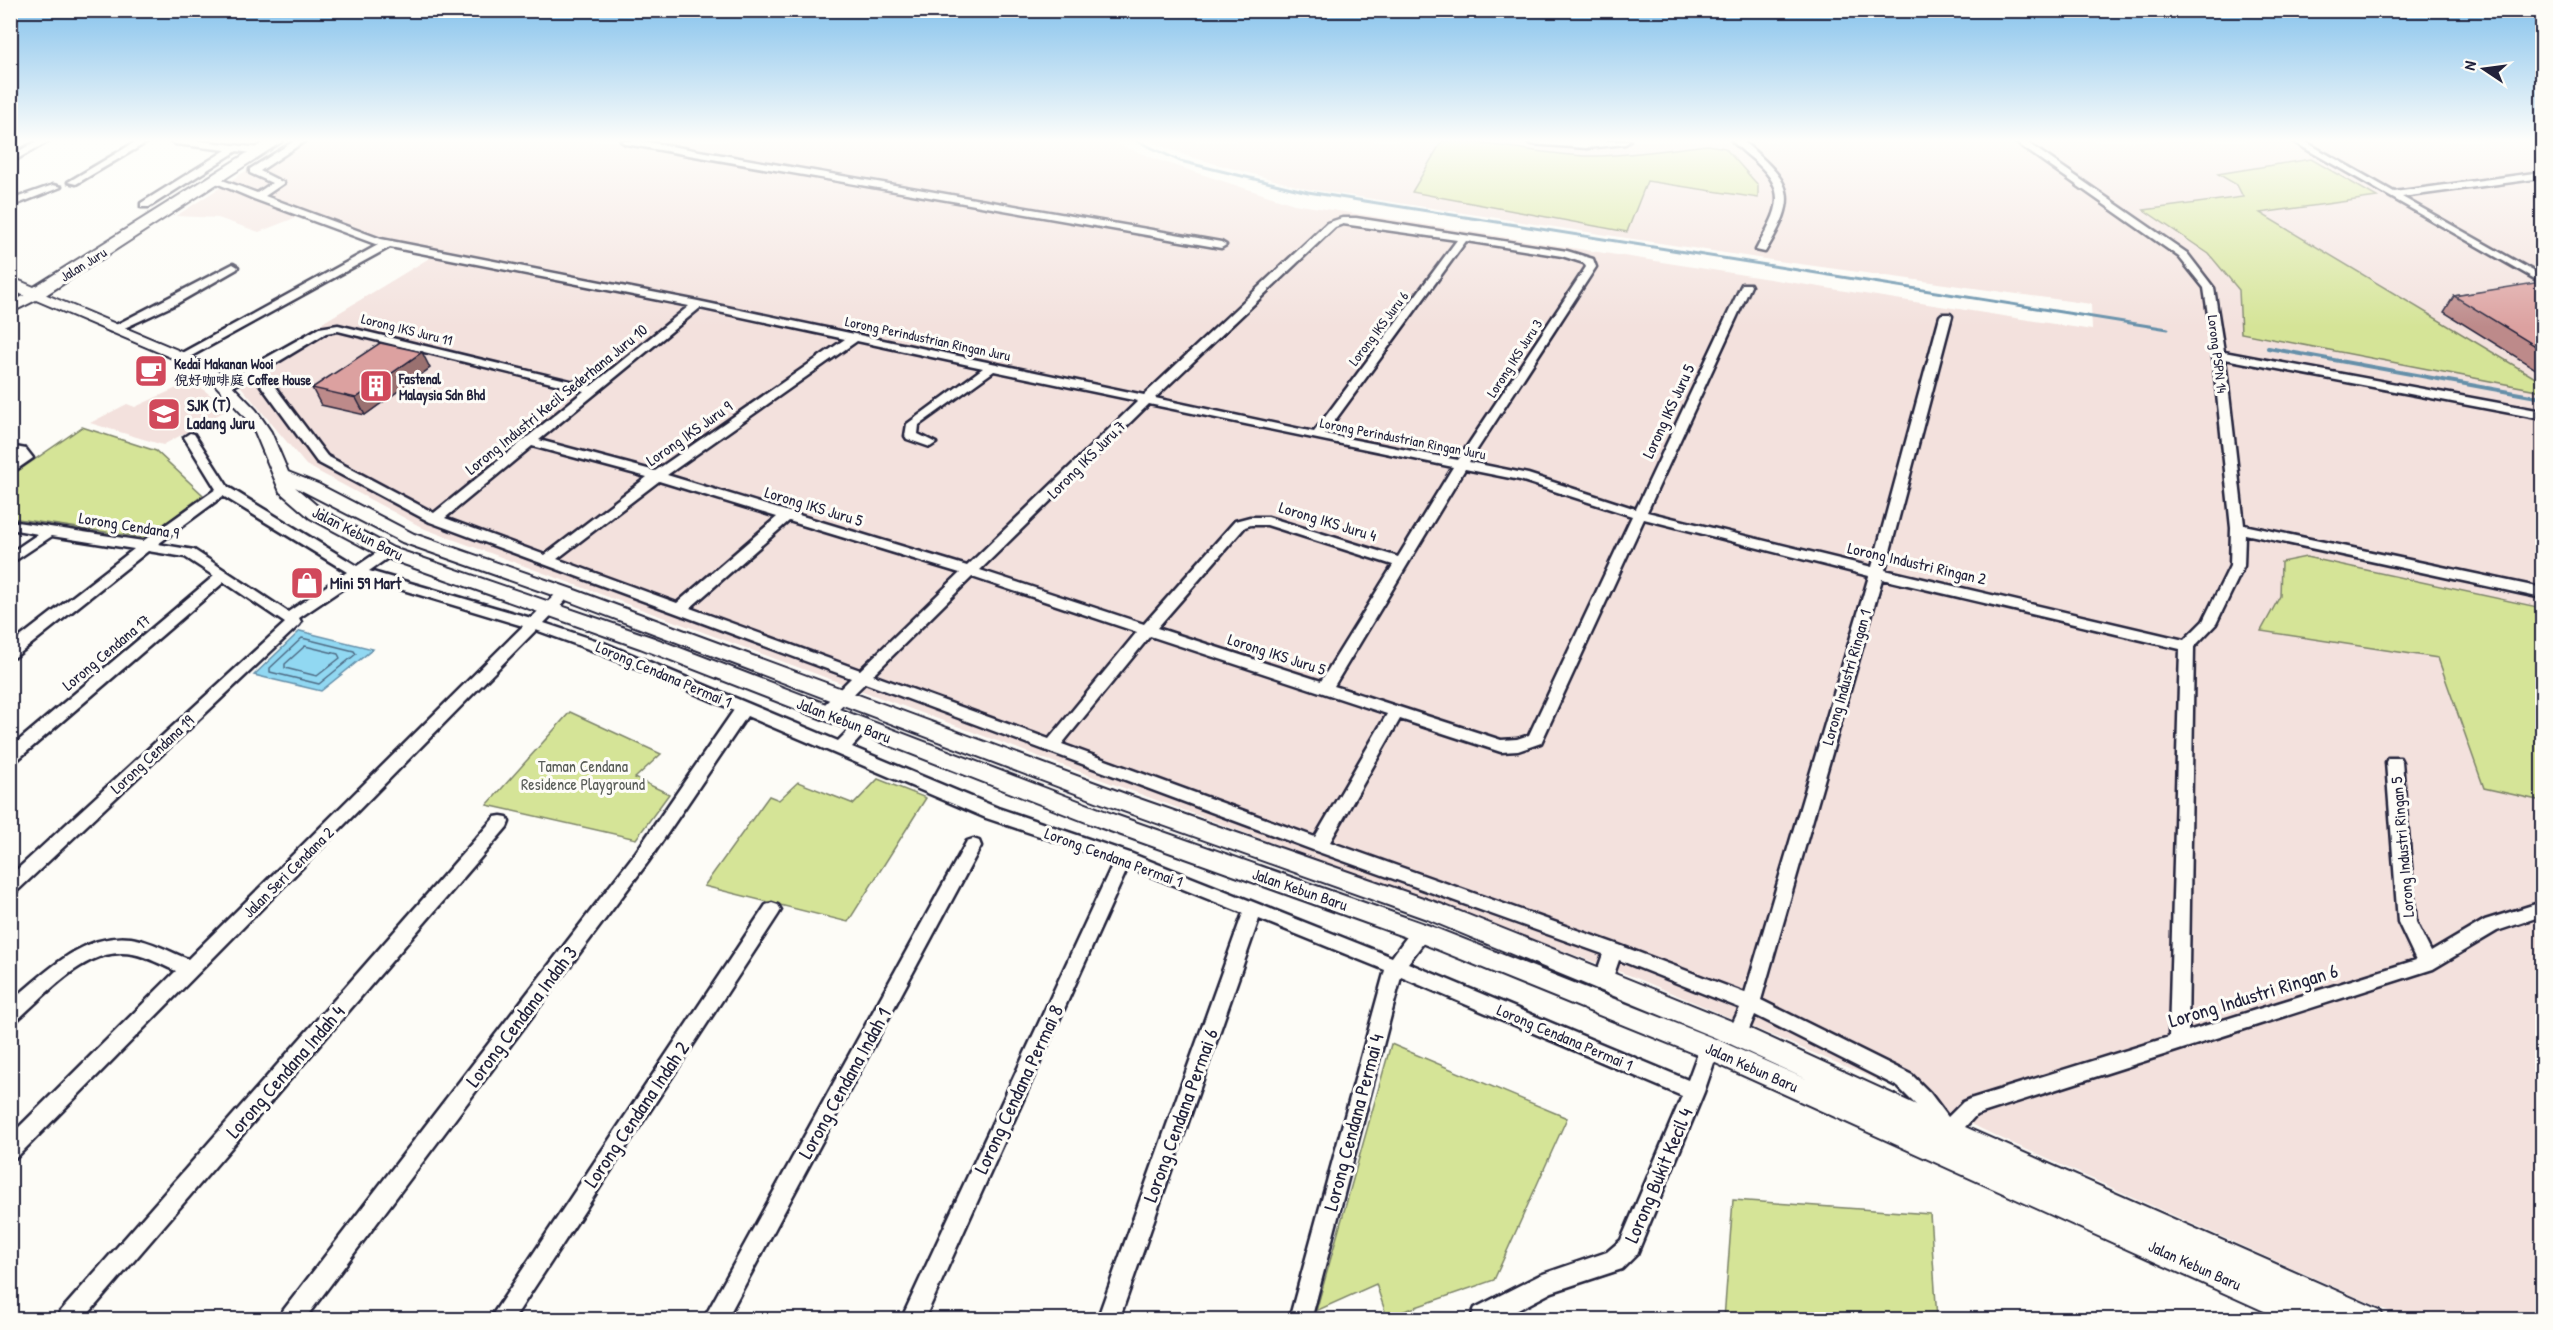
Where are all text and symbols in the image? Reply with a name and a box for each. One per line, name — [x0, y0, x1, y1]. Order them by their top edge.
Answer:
north arrow — [2454, 39, 2514, 99]
text: N — [2458, 59, 2481, 72]
street label: Jalan Juru — [56, 242, 110, 286]
street label: Lorong IKS Juru 6 — [1344, 287, 1413, 370]
street label: Lorong IKS Juru 11 — [359, 309, 454, 350]
street label: Lorong Perindustrian Ringan Juru — [843, 311, 1013, 366]
street label: Lorong PSPN 14 — [2203, 314, 2232, 394]
street label: Lorong IKS Juru 3 — [1482, 315, 1547, 401]
street label: Lorong Industri Kecil Sederhana Juru 10 — [460, 319, 652, 479]
cafe icon: Kedai Makanan Wooi 倪好咖啡庭 Coffee House — [133, 353, 169, 389]
place label: Kedai Makanan Wooi 倪好咖啡庭 Coffee House — [174, 354, 311, 389]
street label: Lorong IKS Juru 5 — [1637, 360, 1700, 462]
building icon: Fastenal Malaysia Sdn Bhd — [358, 368, 394, 404]
place label: Fastenal Malaysia Sdn Bhd — [398, 369, 486, 406]
place label: SJK (T) Ladang Juru — [187, 394, 255, 435]
street label: Lorong IKS Juru 9 — [641, 395, 737, 471]
school or university icon: SJK (T) Ladang Juru — [146, 396, 182, 432]
street label: Lorong Perindustrian Ringan Juru — [1318, 413, 1488, 464]
street label: Lorong IKS Juru 7 — [1042, 415, 1130, 503]
street label: Lorong IKS Juru 5 — [762, 481, 866, 531]
street label: Lorong IKS Juru 4 — [1277, 496, 1379, 546]
street label: Jalan Kebun Baru — [309, 501, 408, 566]
street label: Lorong Cendana 9 — [77, 506, 181, 544]
street label: Lorong Industri Ringan 2 — [1846, 536, 1989, 590]
shop icon: Mini 59 Mart — [289, 565, 325, 601]
place label: Mini 59 Mart — [330, 572, 402, 594]
street label: Lorong Industri Ringan 1 — [1816, 607, 1876, 747]
street label: Lorong Cendana 17 — [57, 609, 155, 695]
street label: Lorong IKS Juru 5 — [1225, 628, 1329, 680]
street label: Lorong Cendana Permai 1 — [593, 635, 735, 713]
street label: Jalan Kebun Baru — [794, 692, 895, 748]
street label: Lorong Cendana 19 — [105, 709, 199, 798]
park label: Taman Cendana Residence Playground — [521, 755, 645, 795]
street label: Lorong Industri Ringan 5 — [2385, 776, 2419, 918]
street label: Jalan Seri Cendana 2 — [238, 821, 339, 922]
street label: Lorong Cendana Permai 1 — [1042, 822, 1186, 892]
street label: Jalan Kebun Baru — [1250, 862, 1351, 916]
street label: Lorong Cendana Indah 3 — [459, 940, 583, 1092]
street label: Lorong Industri Ringan 6 — [2165, 956, 2341, 1034]
street label: Lorong Cendana Indah 4 — [219, 998, 351, 1144]
street label: Lorong Cendana Permai 1 — [1494, 998, 1636, 1076]
street label: Lorong Cendana Permai 8 — [967, 1000, 1069, 1178]
street label: Lorong Cendana Indah 1 — [791, 1003, 897, 1163]
street label: Lorong Cendana Permai 6 — [1136, 1025, 1224, 1205]
street label: Lorong Cendana Permai 4 — [1316, 1031, 1390, 1213]
street label: Lorong Cendana Indah 2 — [577, 1035, 695, 1192]
street label: Jalan Kebun Baru — [1702, 1037, 1802, 1097]
street label: Lorong Bukit Kecil 4 — [1617, 1103, 1699, 1247]
street label: Jalan Kebun Baru — [2145, 1235, 2245, 1295]

